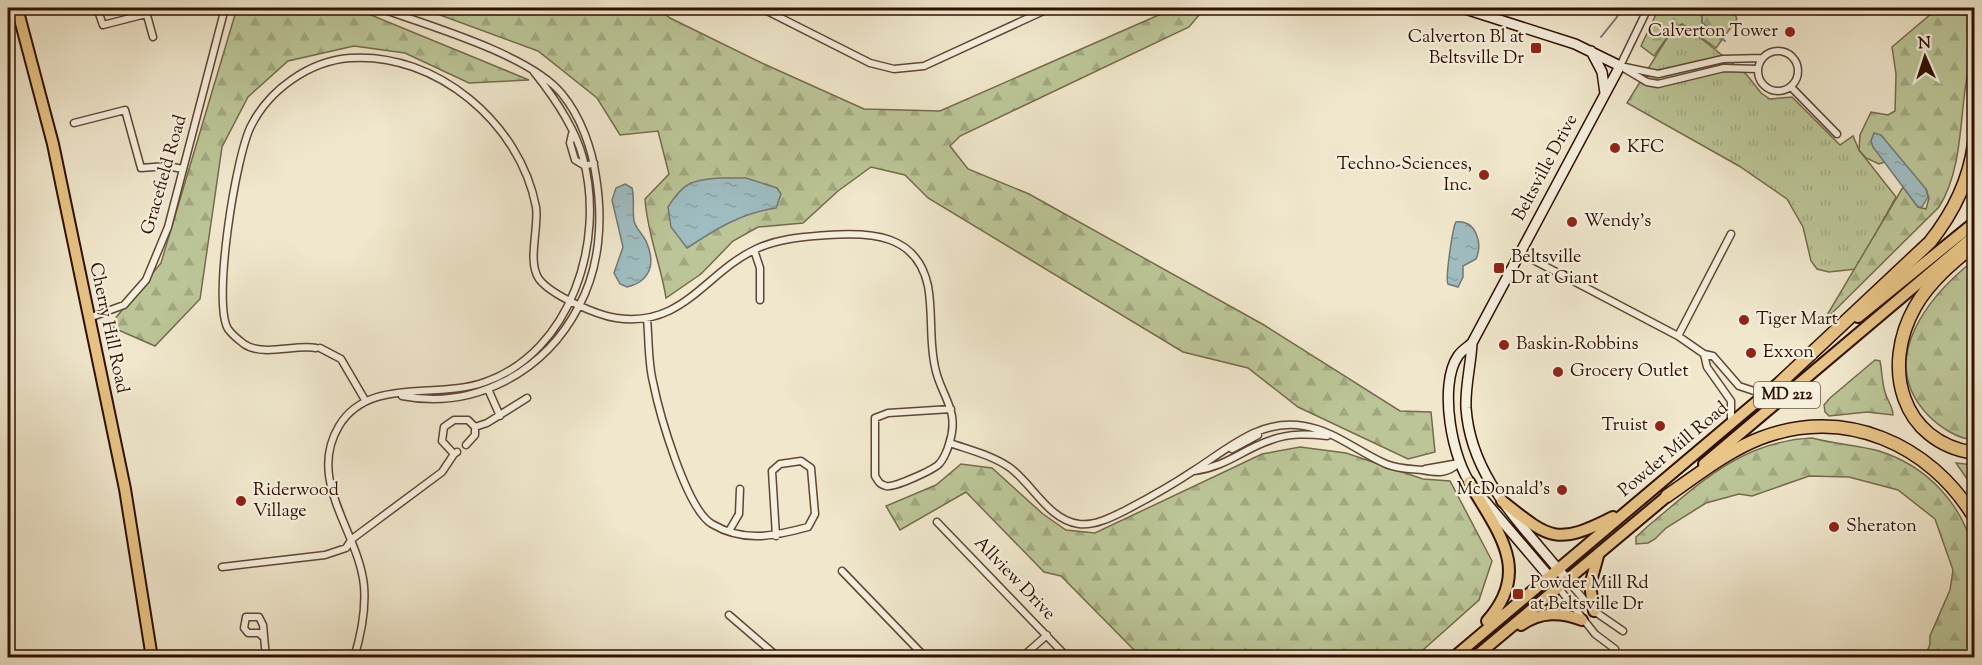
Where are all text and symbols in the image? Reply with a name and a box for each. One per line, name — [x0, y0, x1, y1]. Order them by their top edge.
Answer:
place label: Calverton Tower — [1648, 19, 1778, 45]
place label: Calverton Bl at Beltsville Dr — [1408, 25, 1524, 72]
marker: Calverton Tower — [1783, 25, 1797, 39]
north arrow — [1895, 27, 1955, 87]
text: N — [1917, 33, 1932, 56]
marker: Calverton Bl at Beltsville Dr — [1529, 41, 1543, 55]
street label: Beltsville Drive — [1507, 110, 1585, 226]
street label: Gracefield Road — [135, 112, 195, 238]
place label: KFC — [1627, 135, 1665, 161]
marker: KFC — [1608, 141, 1622, 155]
place label: Techno-Sciences, Inc. — [1337, 152, 1472, 199]
marker: Techno-Sciences, Inc. — [1477, 168, 1491, 182]
place label: Wendy's — [1584, 209, 1651, 235]
marker: Wendy's — [1565, 215, 1579, 229]
place label: Beltsville Dr at Giant — [1511, 245, 1599, 292]
street label: Cherry Hill Road — [81, 260, 135, 396]
marker: Beltsville Dr at Giant — [1492, 261, 1506, 275]
place label: Tiger Mart — [1756, 307, 1838, 333]
marker: Tiger Mart — [1737, 313, 1751, 327]
place label: Baskin-Robbins — [1516, 332, 1639, 358]
marker: Baskin-Robbins — [1497, 338, 1511, 352]
place label: Exxon — [1763, 340, 1814, 366]
marker: Exxon — [1744, 346, 1758, 360]
place label: Grocery Outlet — [1570, 359, 1689, 385]
marker: Grocery Outlet — [1551, 365, 1565, 379]
road number: MD 212 — [1754, 382, 1820, 408]
street label: Powder Mill Road — [1613, 396, 1735, 504]
place label: Truist — [1601, 413, 1648, 439]
marker: Truist — [1653, 419, 1667, 433]
place label: McDonald's — [1456, 477, 1550, 503]
place label: Riderwood Village — [253, 478, 339, 525]
marker: McDonald's — [1555, 483, 1569, 497]
marker: Riderwood Village — [234, 494, 248, 508]
place label: Sheraton — [1846, 514, 1917, 540]
marker: Sheraton — [1827, 520, 1841, 534]
street label: Allview Drive — [967, 531, 1061, 627]
place label: Powder Mill Rd at Beltsville Dr — [1530, 571, 1649, 618]
marker: Powder Mill Rd at Beltsville Dr — [1511, 587, 1525, 601]

